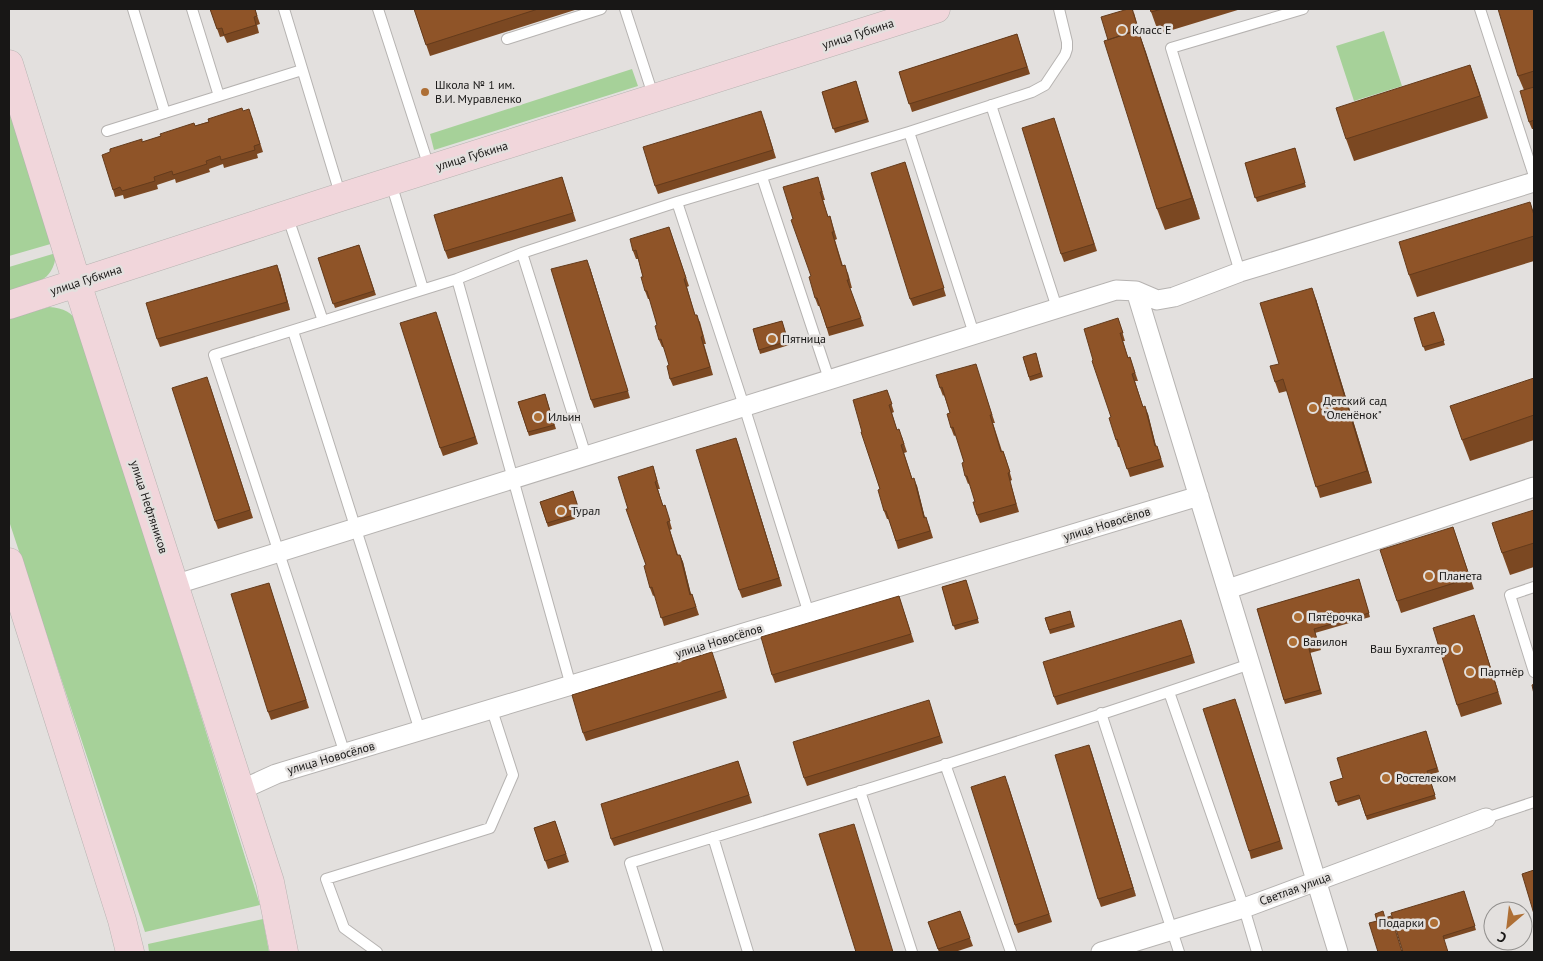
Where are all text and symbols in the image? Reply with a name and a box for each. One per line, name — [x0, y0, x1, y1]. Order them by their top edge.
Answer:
street label: улица Губкина — [820, 15, 896, 52]
place label: Класс Е — [1132, 22, 1172, 37]
marker: Класс Е — [1116, 24, 1128, 36]
place label: Школа № 1 им. В.И. Муравленко — [435, 77, 522, 106]
marker: Школа № 1 им. В.И. Муравленко — [419, 86, 431, 98]
street label: улица Губкина — [434, 137, 510, 174]
street label: улица Губкина — [48, 261, 124, 298]
place label: Пятница — [782, 331, 826, 346]
marker: Пятница — [766, 333, 778, 345]
place label: Детский сад "Оленёнок" — [1323, 393, 1387, 422]
marker: Детский сад "Оленёнок" — [1307, 402, 1319, 414]
place label: Ильин — [548, 409, 581, 424]
marker: Ильин — [532, 411, 544, 423]
street label: улица Нефтяников — [127, 458, 172, 555]
place label: Турал — [571, 503, 600, 518]
street label: улица Новосёлов — [1062, 503, 1152, 544]
marker: Турал — [555, 505, 567, 517]
place label: Планета — [1439, 568, 1482, 583]
marker: Планета — [1423, 570, 1435, 582]
place label: Пятёрочка — [1308, 609, 1363, 624]
marker: Пятёрочка — [1292, 611, 1304, 623]
street label: улица Новосёлов — [674, 620, 764, 661]
place label: Вавилон — [1303, 634, 1347, 649]
marker: Вавилон — [1287, 636, 1299, 648]
place label: Ваш Бухгалтер — [1370, 641, 1447, 656]
marker: Ваш Бухгалтер — [1451, 643, 1463, 655]
place label: Партнёр — [1480, 664, 1524, 679]
marker: Партнёр — [1464, 666, 1476, 678]
street label: улица Новосёлов — [285, 738, 376, 777]
place label: Ростелеком — [1396, 770, 1456, 785]
marker: Ростелеком — [1380, 772, 1392, 784]
street label: Светлая улица — [1257, 869, 1333, 908]
north arrow — [1483, 901, 1533, 951]
place label: Подарки — [1379, 915, 1424, 930]
marker: Подарки — [1428, 917, 1440, 929]
text: С — [1494, 928, 1510, 947]

